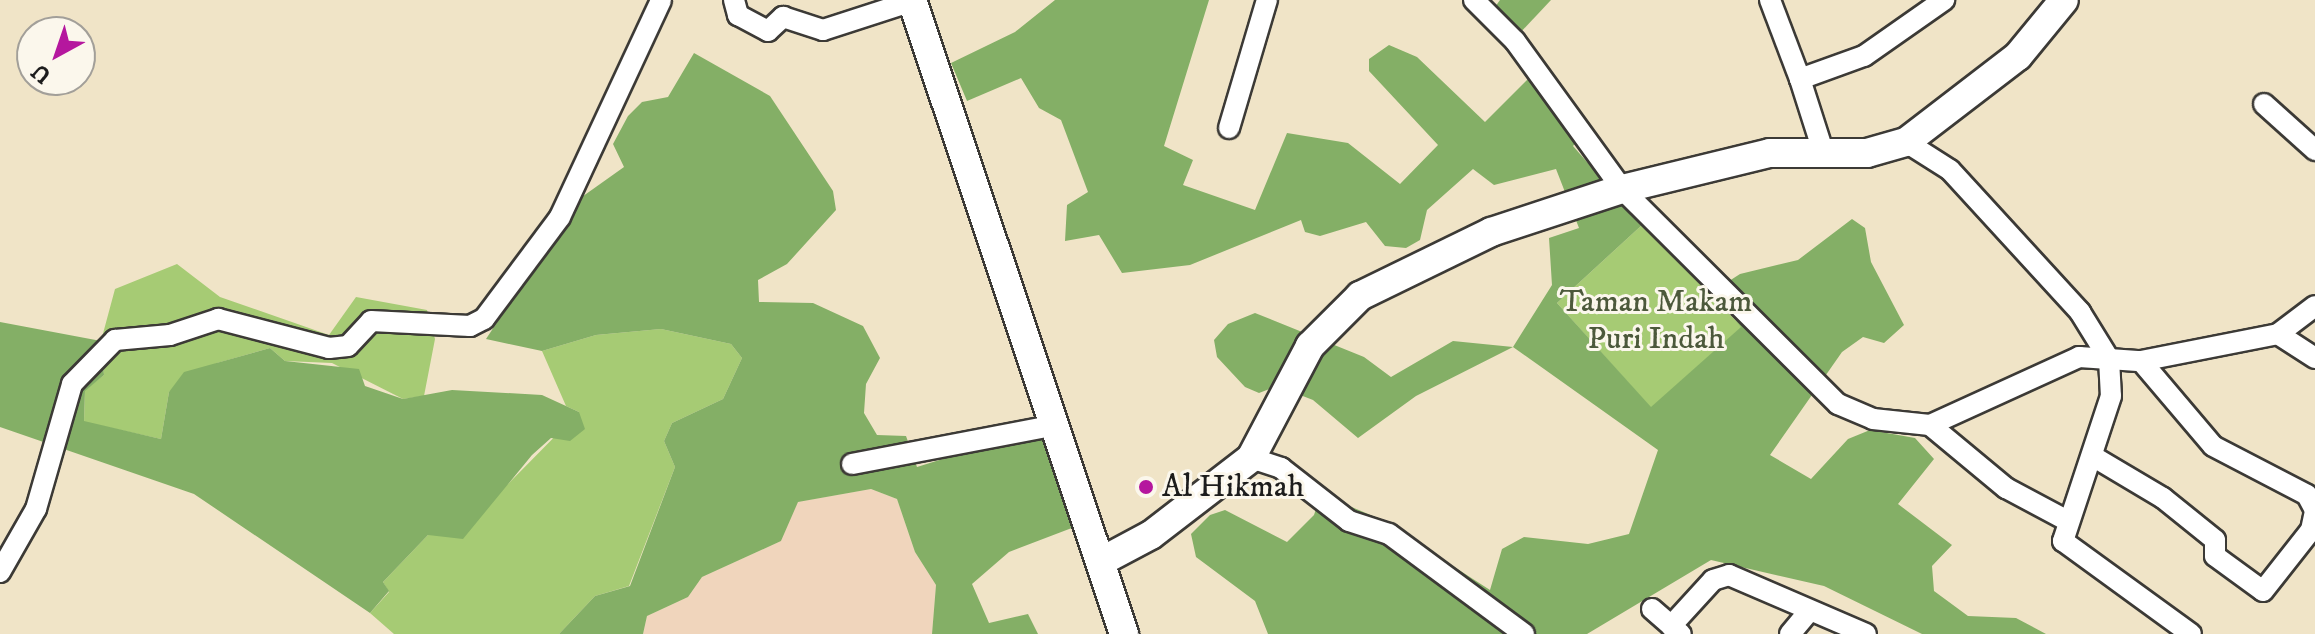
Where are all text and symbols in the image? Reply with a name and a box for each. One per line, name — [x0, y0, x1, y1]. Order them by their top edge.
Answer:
north arrow — [16, 16, 96, 96]
text: U — [26, 57, 57, 89]
park label: Taman Makam Puri Indah — [1560, 284, 1752, 359]
place label: Al Hikmah — [1162, 468, 1304, 506]
marker: Al Hikmah — [1137, 478, 1155, 496]

